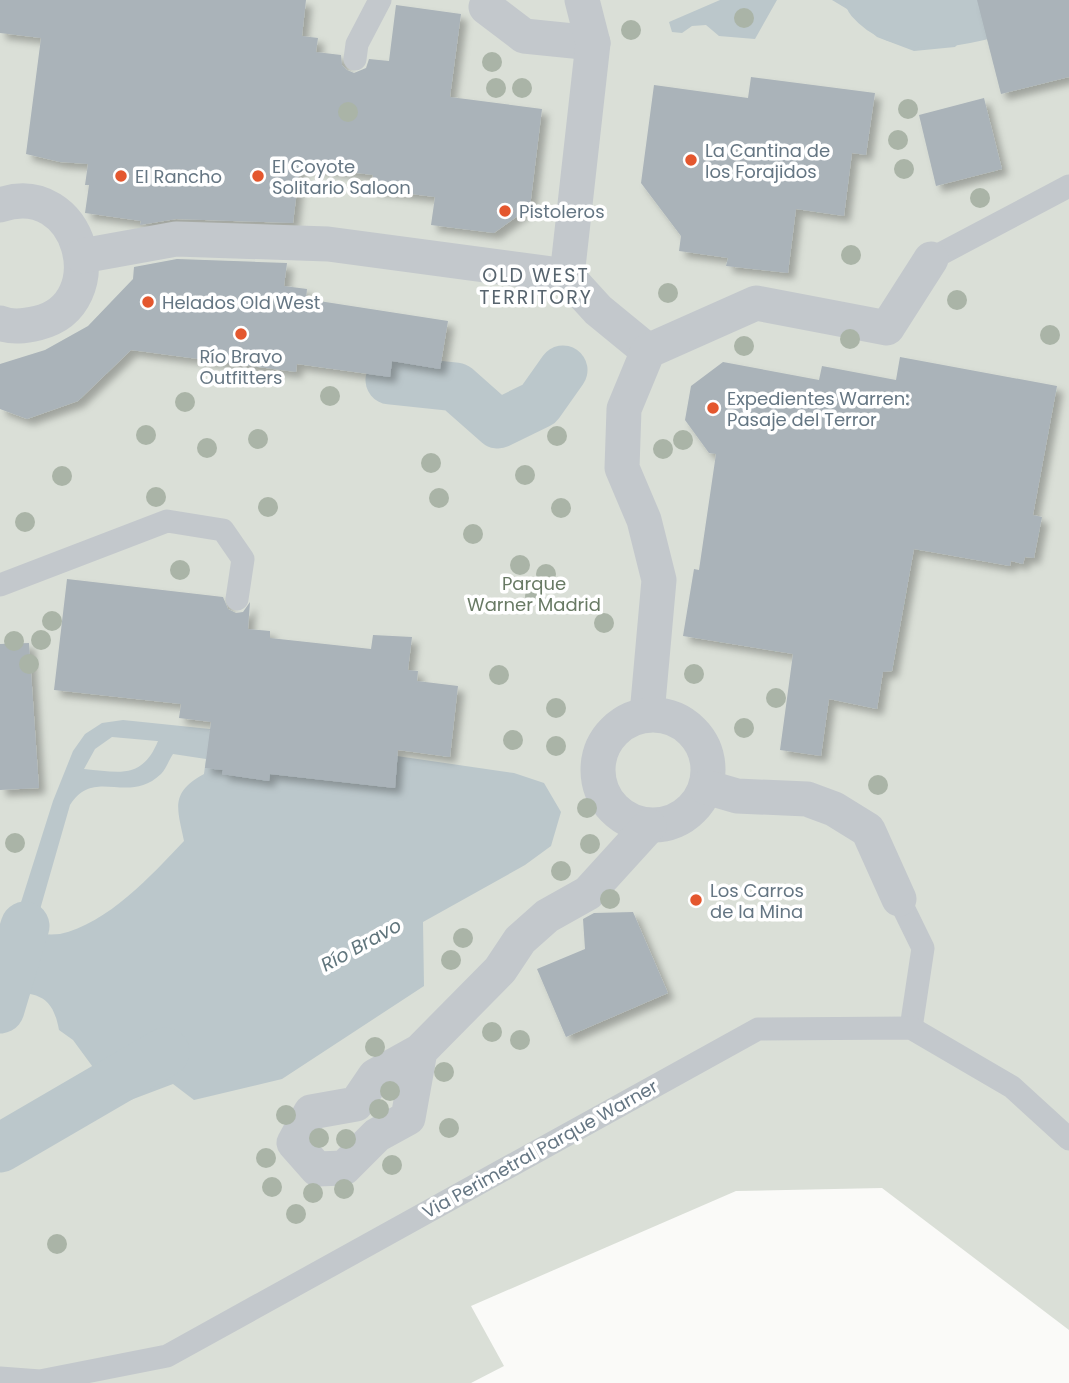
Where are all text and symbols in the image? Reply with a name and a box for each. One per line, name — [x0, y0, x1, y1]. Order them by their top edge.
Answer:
place label: La Cantina de los Forajidos — [705, 138, 830, 184]
marker: La Cantina de los Forajidos — [683, 152, 699, 168]
place label: El Coyote Solitario Saloon — [272, 154, 411, 200]
place label: El Rancho — [135, 164, 222, 189]
marker: El Rancho — [113, 168, 129, 184]
marker: El Coyote Solitario Saloon — [250, 168, 266, 184]
place label: Pistoleros — [519, 199, 605, 224]
marker: Pistoleros — [497, 203, 513, 219]
district label: OLD WEST TERRITORY — [479, 262, 593, 311]
place label: Helados Old West — [162, 290, 320, 315]
marker: Helados Old West — [140, 294, 156, 310]
marker: Río Bravo Outfitters — [233, 326, 249, 342]
place label: Río Bravo Outfitters — [199, 344, 283, 390]
place label: Expedientes Warren: Pasaje del Terror — [727, 386, 909, 432]
marker: Expedientes Warren: Pasaje del Terror — [705, 400, 721, 416]
park label: Parque Warner Madrid — [467, 571, 601, 617]
place label: Los Carros de la Mina — [710, 878, 804, 924]
marker: Los Carros de la Mina — [688, 892, 704, 908]
water label: Río Bravo — [316, 912, 406, 978]
street label: Via Perimetral Parque Warner — [418, 1074, 662, 1224]

